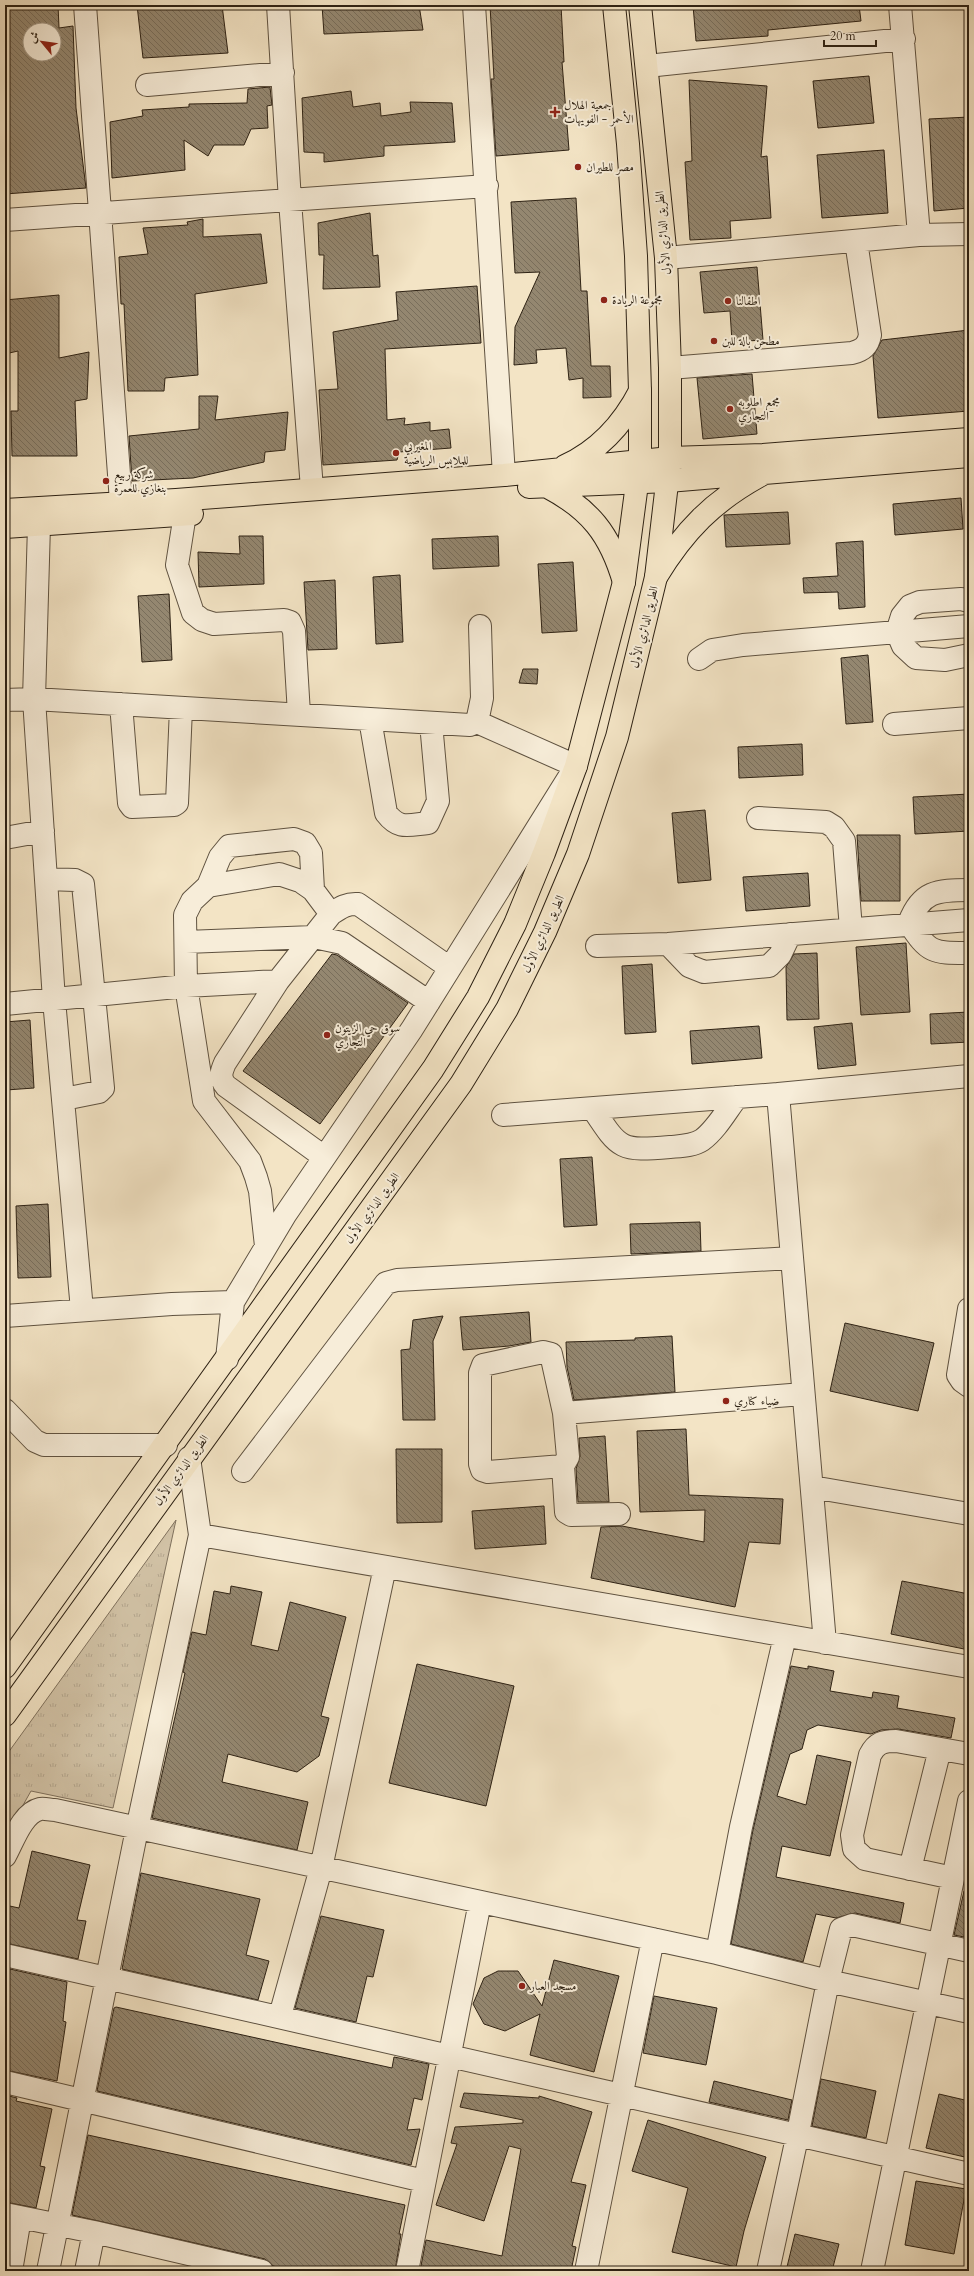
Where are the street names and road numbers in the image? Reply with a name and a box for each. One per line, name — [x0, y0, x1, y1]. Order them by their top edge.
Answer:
street label: الطريق الدائري الأول — [650, 190, 677, 276]
street label: الطريق الدائري الأول — [625, 584, 664, 670]
street label: الطريق الدائري الأول — [517, 892, 570, 976]
street label: الطريق الدائري الأول — [340, 1168, 405, 1248]
street label: الطريق الدائري الأول — [149, 1430, 214, 1510]

